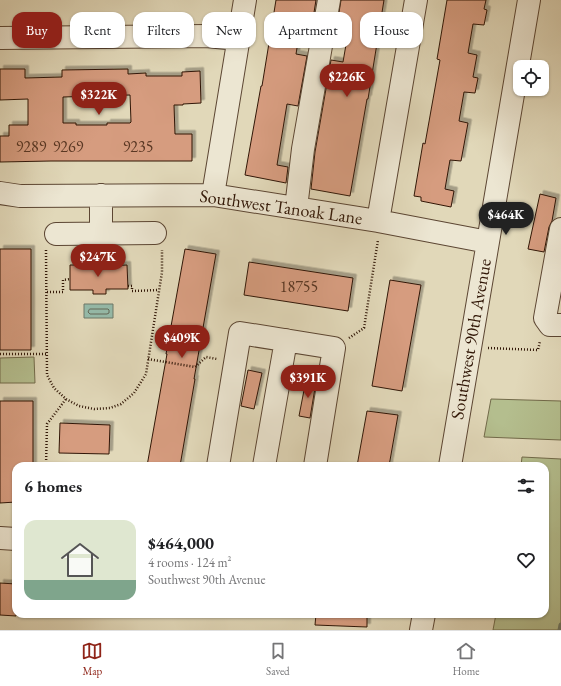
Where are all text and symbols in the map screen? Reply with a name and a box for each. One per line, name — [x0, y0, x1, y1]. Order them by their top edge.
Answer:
chip: Buy — [12, 12, 62, 48]
chip: Rent — [70, 12, 125, 48]
chip: Filters — [133, 12, 194, 48]
chip: New — [202, 12, 256, 48]
chip: Apartment — [264, 12, 352, 48]
chip: House — [360, 12, 423, 48]
map controls — [513, 60, 549, 96]
button: locate — [513, 60, 549, 96]
pin: $226K — [319, 64, 375, 98]
text: $226K — [329, 68, 365, 85]
pin: $322K — [71, 82, 127, 116]
text: $322K — [81, 86, 117, 103]
house number: 9289 — [16, 136, 47, 157]
house number: 9269 — [53, 136, 84, 157]
house number: 9235 — [123, 136, 153, 157]
street label: Southwest Tanoak Lane — [198, 184, 364, 229]
pin: $464K — [478, 202, 534, 236]
text: $464K — [488, 206, 524, 223]
pin: $247K — [70, 244, 126, 278]
text: $247K — [80, 248, 116, 265]
street label: Southwest 90th Avenue — [445, 257, 496, 421]
house number: 18755 — [280, 276, 318, 297]
pin: $409K — [154, 325, 210, 359]
text: $409K — [164, 329, 200, 346]
pin: $391K — [280, 365, 336, 399]
text: $391K — [290, 369, 326, 386]
text: 6 homes — [24, 475, 82, 497]
icon: filters — [515, 475, 537, 497]
text: $464,000 — [148, 532, 214, 554]
icon: home — [56, 536, 104, 584]
icon: heart — [515, 549, 537, 571]
text: 4 rooms · 124 m² — [148, 554, 232, 571]
text: Southwest 90th Avenue — [148, 571, 265, 588]
tab: Map — [81, 640, 103, 678]
tab: Saved — [266, 640, 290, 678]
tab: Home — [452, 640, 480, 678]

